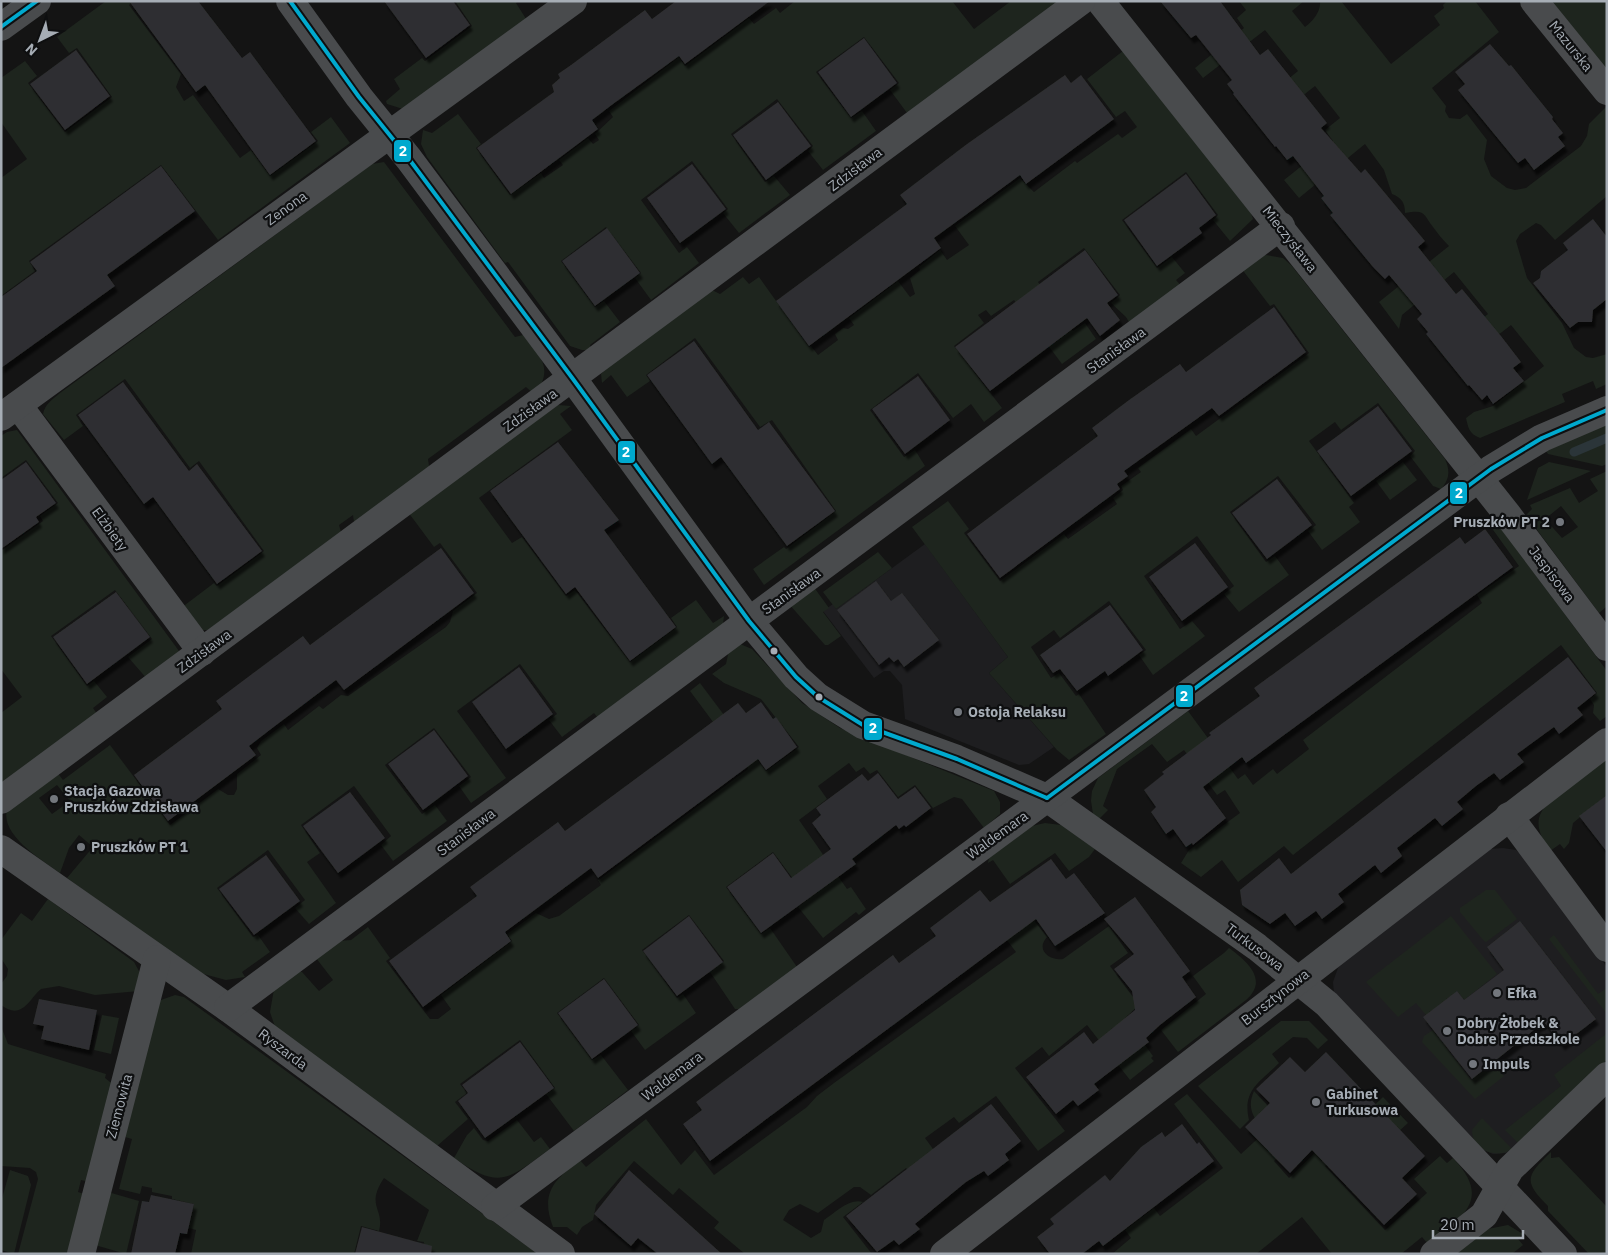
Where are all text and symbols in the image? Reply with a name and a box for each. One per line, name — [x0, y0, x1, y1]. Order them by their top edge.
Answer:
north arrow — [15, 15, 65, 65]
street label: Mazurska — [1545, 17, 1597, 75]
text: N — [22, 40, 41, 60]
line badge: 2 — [393, 139, 412, 163]
text: 2 — [399, 142, 407, 160]
street label: Zdzisława — [825, 143, 886, 195]
street label: Zenona — [262, 187, 311, 229]
street label: Mieczysława — [1259, 202, 1322, 276]
street label: Stanisława — [1083, 322, 1149, 377]
street label: Zdzisława — [499, 384, 561, 436]
line badge: 2 — [617, 440, 636, 464]
text: 2 — [622, 443, 630, 461]
line badge: 2 — [1449, 481, 1468, 505]
text: 2 — [1455, 484, 1463, 502]
street label: Elżbiety — [88, 504, 132, 554]
place label: Pruszków PT 2 — [1453, 513, 1550, 531]
marker: Pruszków PT 2 — [1554, 516, 1566, 528]
street label: Jaspisowa — [1525, 542, 1579, 606]
street label: Stanisława — [758, 563, 824, 618]
street label: Zdzisława — [173, 625, 235, 677]
unlabelled marker — [769, 646, 779, 656]
line badge: 2 — [1175, 684, 1194, 708]
text: 2 — [1180, 687, 1188, 705]
unlabelled marker — [814, 692, 824, 702]
place label: Ostoja Relaksu — [968, 703, 1066, 721]
marker: Ostoja Relaksu — [952, 706, 964, 718]
line badge: 2 — [863, 717, 883, 741]
text: 2 — [869, 719, 877, 737]
place label: Stacja Gazowa Pruszków Zdzisława — [64, 782, 199, 816]
marker: Stacja Gazowa Pruszków Zdzisława — [48, 793, 60, 805]
street label: Stanisława — [433, 804, 499, 860]
street label: Waldemara — [963, 806, 1032, 863]
place label: Pruszków PT 1 — [91, 838, 188, 856]
marker: Pruszków PT 1 — [75, 841, 87, 853]
street label: Turkusowa — [1222, 919, 1288, 975]
street label: Bursztynowa — [1237, 965, 1313, 1029]
place label: Efka — [1507, 984, 1537, 1002]
marker: Efka — [1491, 987, 1503, 999]
place label: Dobry Żłobek & Dobre Przedszkole — [1457, 1014, 1580, 1048]
street label: Ryszarda — [255, 1025, 312, 1074]
marker: Dobry Żłobek & Dobre Przedszkole — [1441, 1025, 1453, 1037]
street label: Waldemara — [638, 1047, 706, 1105]
place label: Impuls — [1483, 1055, 1530, 1073]
marker: Impuls — [1467, 1058, 1479, 1070]
street label: Ziemowita — [102, 1071, 136, 1140]
place label: Gabinet Turkusowa — [1326, 1085, 1398, 1119]
marker: Gabinet Turkusowa — [1310, 1096, 1322, 1108]
scale bar — [1433, 1208, 1523, 1240]
text: 20 m — [1440, 1215, 1475, 1234]

